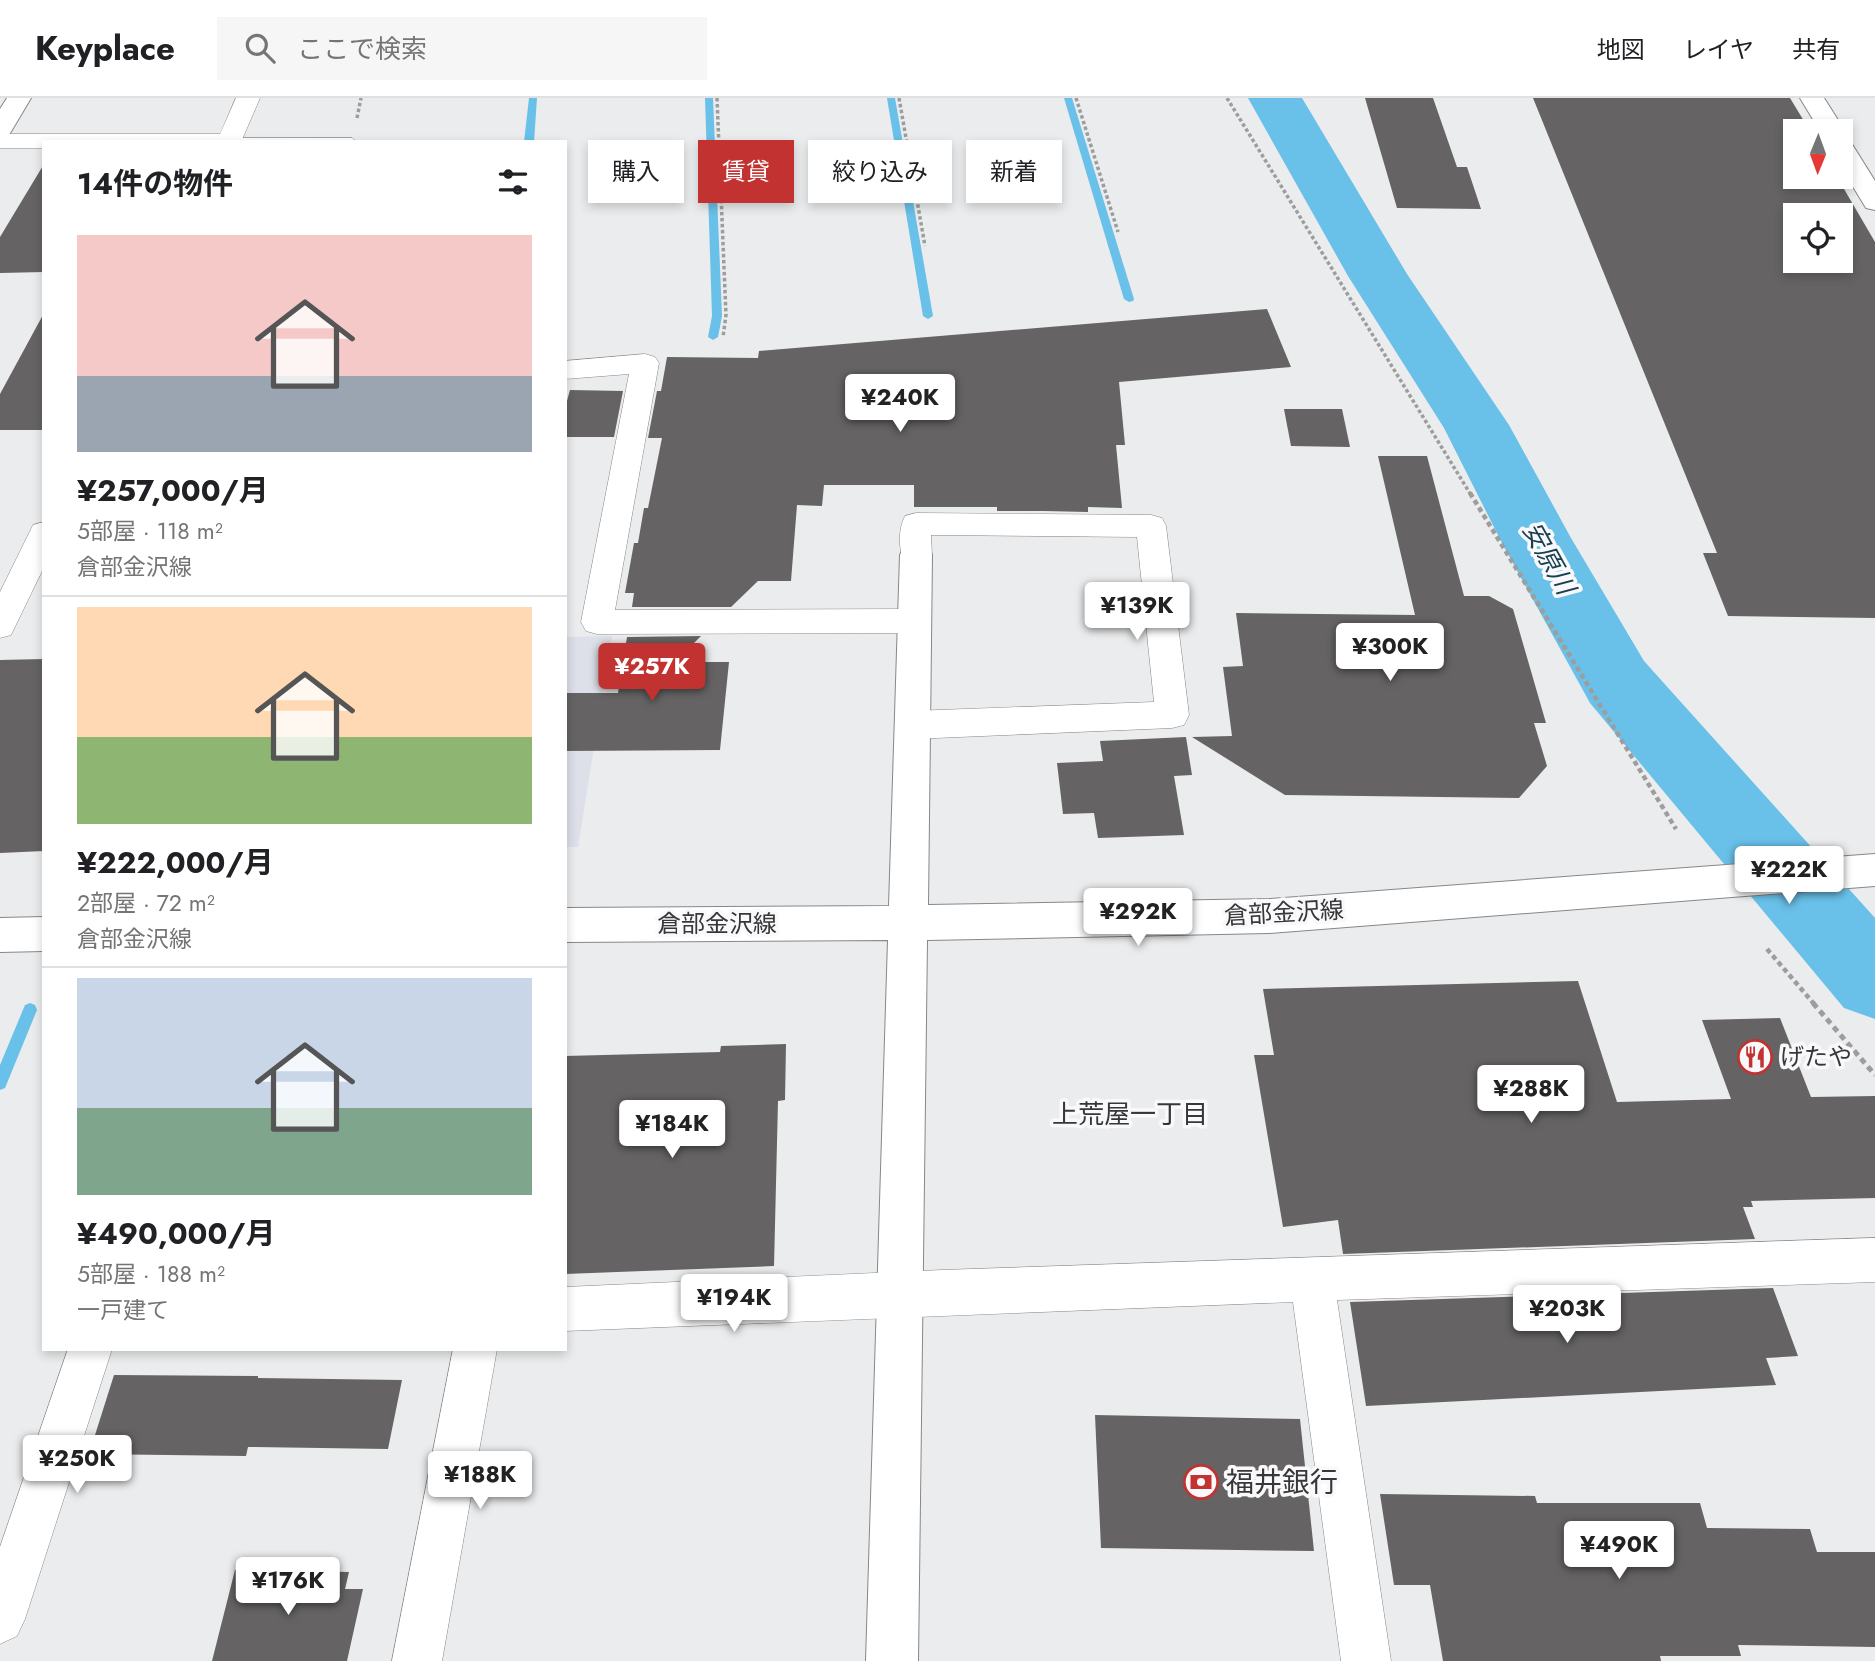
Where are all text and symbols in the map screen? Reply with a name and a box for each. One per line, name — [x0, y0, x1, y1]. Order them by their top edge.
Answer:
search box — [217, 17, 707, 80]
text: Keyplace — [35, 25, 175, 72]
icon: search — [241, 29, 279, 67]
text: ここで検索 — [297, 30, 427, 68]
text: 地図 — [1597, 32, 1645, 67]
text: レイヤ — [1683, 32, 1754, 67]
text: 共有 — [1792, 32, 1840, 67]
north arrow — [1783, 119, 1853, 189]
map controls — [1783, 119, 1853, 273]
chip: 購入 — [588, 140, 684, 203]
chip: 賃貸 — [698, 140, 794, 203]
chip: 絞り込み — [808, 140, 952, 203]
chip: 新着 — [966, 140, 1062, 203]
text: 14件の物件 — [77, 162, 233, 205]
icon: filters — [494, 163, 532, 201]
button: locate — [1783, 203, 1853, 273]
icon: home — [242, 281, 368, 407]
pin: ¥240K — [851, 374, 949, 434]
text: ¥240K — [861, 380, 939, 414]
text: ¥257,000/月 — [77, 469, 269, 512]
text: 5部屋 · 118 m² — [77, 514, 223, 548]
water label: 安原川 — [1513, 515, 1586, 604]
text: 倉部金沢線 — [77, 550, 192, 584]
pin: ¥139K — [1088, 582, 1186, 642]
text: ¥139K — [1101, 588, 1173, 622]
pin: ¥300K — [1341, 624, 1439, 683]
text: ¥300K — [1352, 629, 1428, 663]
pin: ¥257K — [603, 644, 701, 703]
text: ¥257K — [614, 649, 690, 683]
icon: home — [242, 653, 368, 779]
text: ¥222,000/月 — [77, 841, 274, 884]
pin: ¥222K — [1740, 846, 1838, 906]
text: ¥222K — [1751, 852, 1827, 886]
text: 2部屋 · 72 m² — [77, 886, 215, 920]
pin: ¥292K — [1089, 888, 1187, 948]
street label: 倉部金沢線 — [1223, 892, 1345, 933]
text: ¥292K — [1099, 894, 1177, 928]
street label: 倉部金沢線 — [657, 906, 777, 941]
text: 倉部金沢線 — [77, 922, 192, 956]
icon: home — [242, 1024, 368, 1150]
restaurant icon: げたや — [1736, 1038, 1774, 1076]
place label: げたや — [1780, 1039, 1852, 1074]
pin: ¥288K — [1482, 1066, 1580, 1125]
text: ¥288K — [1493, 1071, 1569, 1105]
district label: 上荒屋一丁目 — [1052, 1095, 1208, 1133]
pin: ¥184K — [623, 1100, 721, 1160]
text: ¥184K — [635, 1106, 709, 1140]
text: ¥490,000/月 — [77, 1212, 275, 1255]
text: 5部屋 · 188 m² — [77, 1257, 225, 1291]
pin: ¥194K — [685, 1274, 783, 1334]
text: ¥194K — [697, 1280, 771, 1314]
pin: ¥203K — [1518, 1286, 1616, 1345]
text: ¥203K — [1529, 1291, 1605, 1325]
text: 一戸建て — [77, 1293, 169, 1327]
pin: ¥250K — [28, 1436, 126, 1495]
text: ¥250K — [39, 1441, 115, 1475]
pin: ¥188K — [431, 1452, 529, 1511]
text: ¥188K — [444, 1457, 516, 1491]
place label: 福井銀行 — [1226, 1462, 1338, 1503]
bank icon: 福井銀行 — [1182, 1463, 1220, 1501]
pin: ¥490K — [1570, 1522, 1668, 1581]
text: ¥490K — [1580, 1527, 1658, 1561]
pin: ¥176K — [239, 1558, 337, 1617]
text: ¥176K — [252, 1563, 324, 1597]

